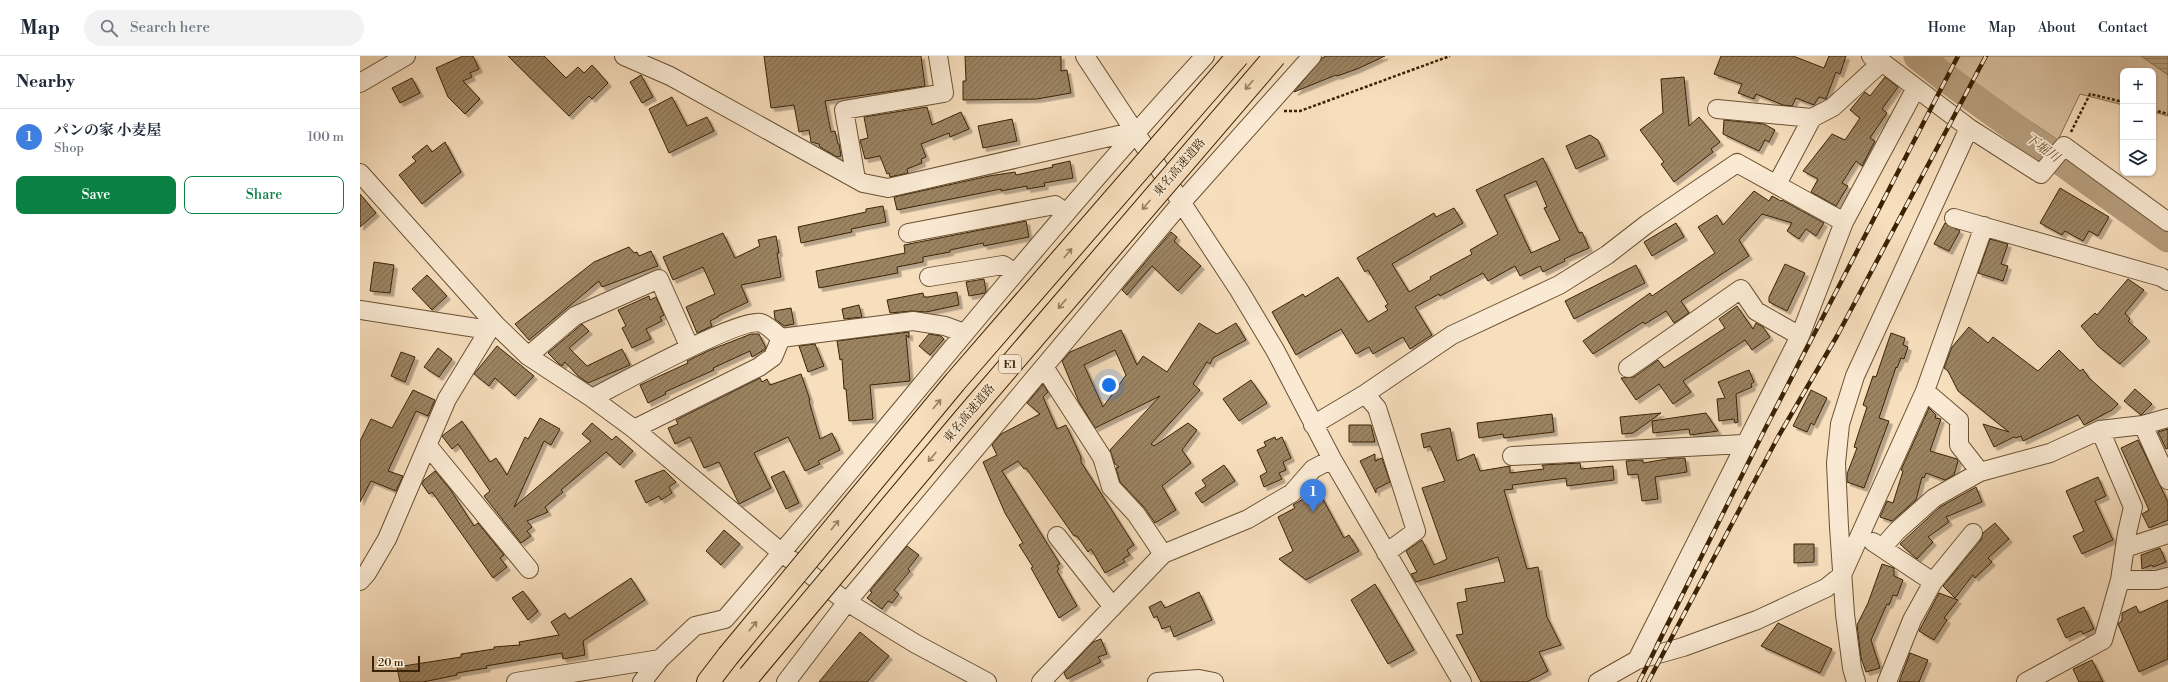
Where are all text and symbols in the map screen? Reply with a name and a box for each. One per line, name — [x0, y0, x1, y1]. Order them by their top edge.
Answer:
search box — [84, 10, 364, 46]
text: Map — [20, 16, 60, 40]
icon: search — [98, 17, 120, 39]
text: Search here — [130, 18, 210, 37]
text: Home — [1928, 19, 1966, 37]
text: Map — [1988, 19, 2016, 37]
text: About — [2038, 19, 2076, 37]
text: Contact — [2098, 19, 2148, 37]
map controls — [2120, 68, 2156, 176]
button: + — [2120, 68, 2156, 104]
text: Nearby — [16, 71, 75, 93]
one-way arrow — [1245, 80, 1254, 91]
button: − — [2120, 104, 2156, 140]
text: パンの家 小麦屋 — [54, 121, 161, 140]
text: 1 — [26, 129, 32, 145]
text: 100 m — [308, 129, 344, 145]
water label: 下堀川 — [2022, 130, 2065, 167]
street label: 東名高速道路 — [1150, 135, 1209, 199]
text: Shop — [54, 140, 84, 156]
button: layers — [2120, 140, 2156, 176]
button: Save — [16, 176, 176, 214]
button: Share — [184, 176, 344, 214]
one-way arrow — [1142, 200, 1151, 211]
one-way arrow — [1063, 247, 1072, 258]
one-way arrow — [1057, 299, 1067, 309]
road number: E1 — [999, 355, 1021, 373]
your location — [1099, 375, 1119, 395]
street label: 東名高速道路 — [940, 381, 998, 446]
one-way arrow — [932, 399, 941, 409]
one-way arrow — [928, 451, 937, 462]
pin: 1 — [1300, 479, 1326, 512]
one-way arrow — [831, 520, 840, 531]
one-way arrow — [749, 620, 758, 631]
scale bar — [372, 654, 420, 673]
text: 20 m — [378, 656, 403, 670]

